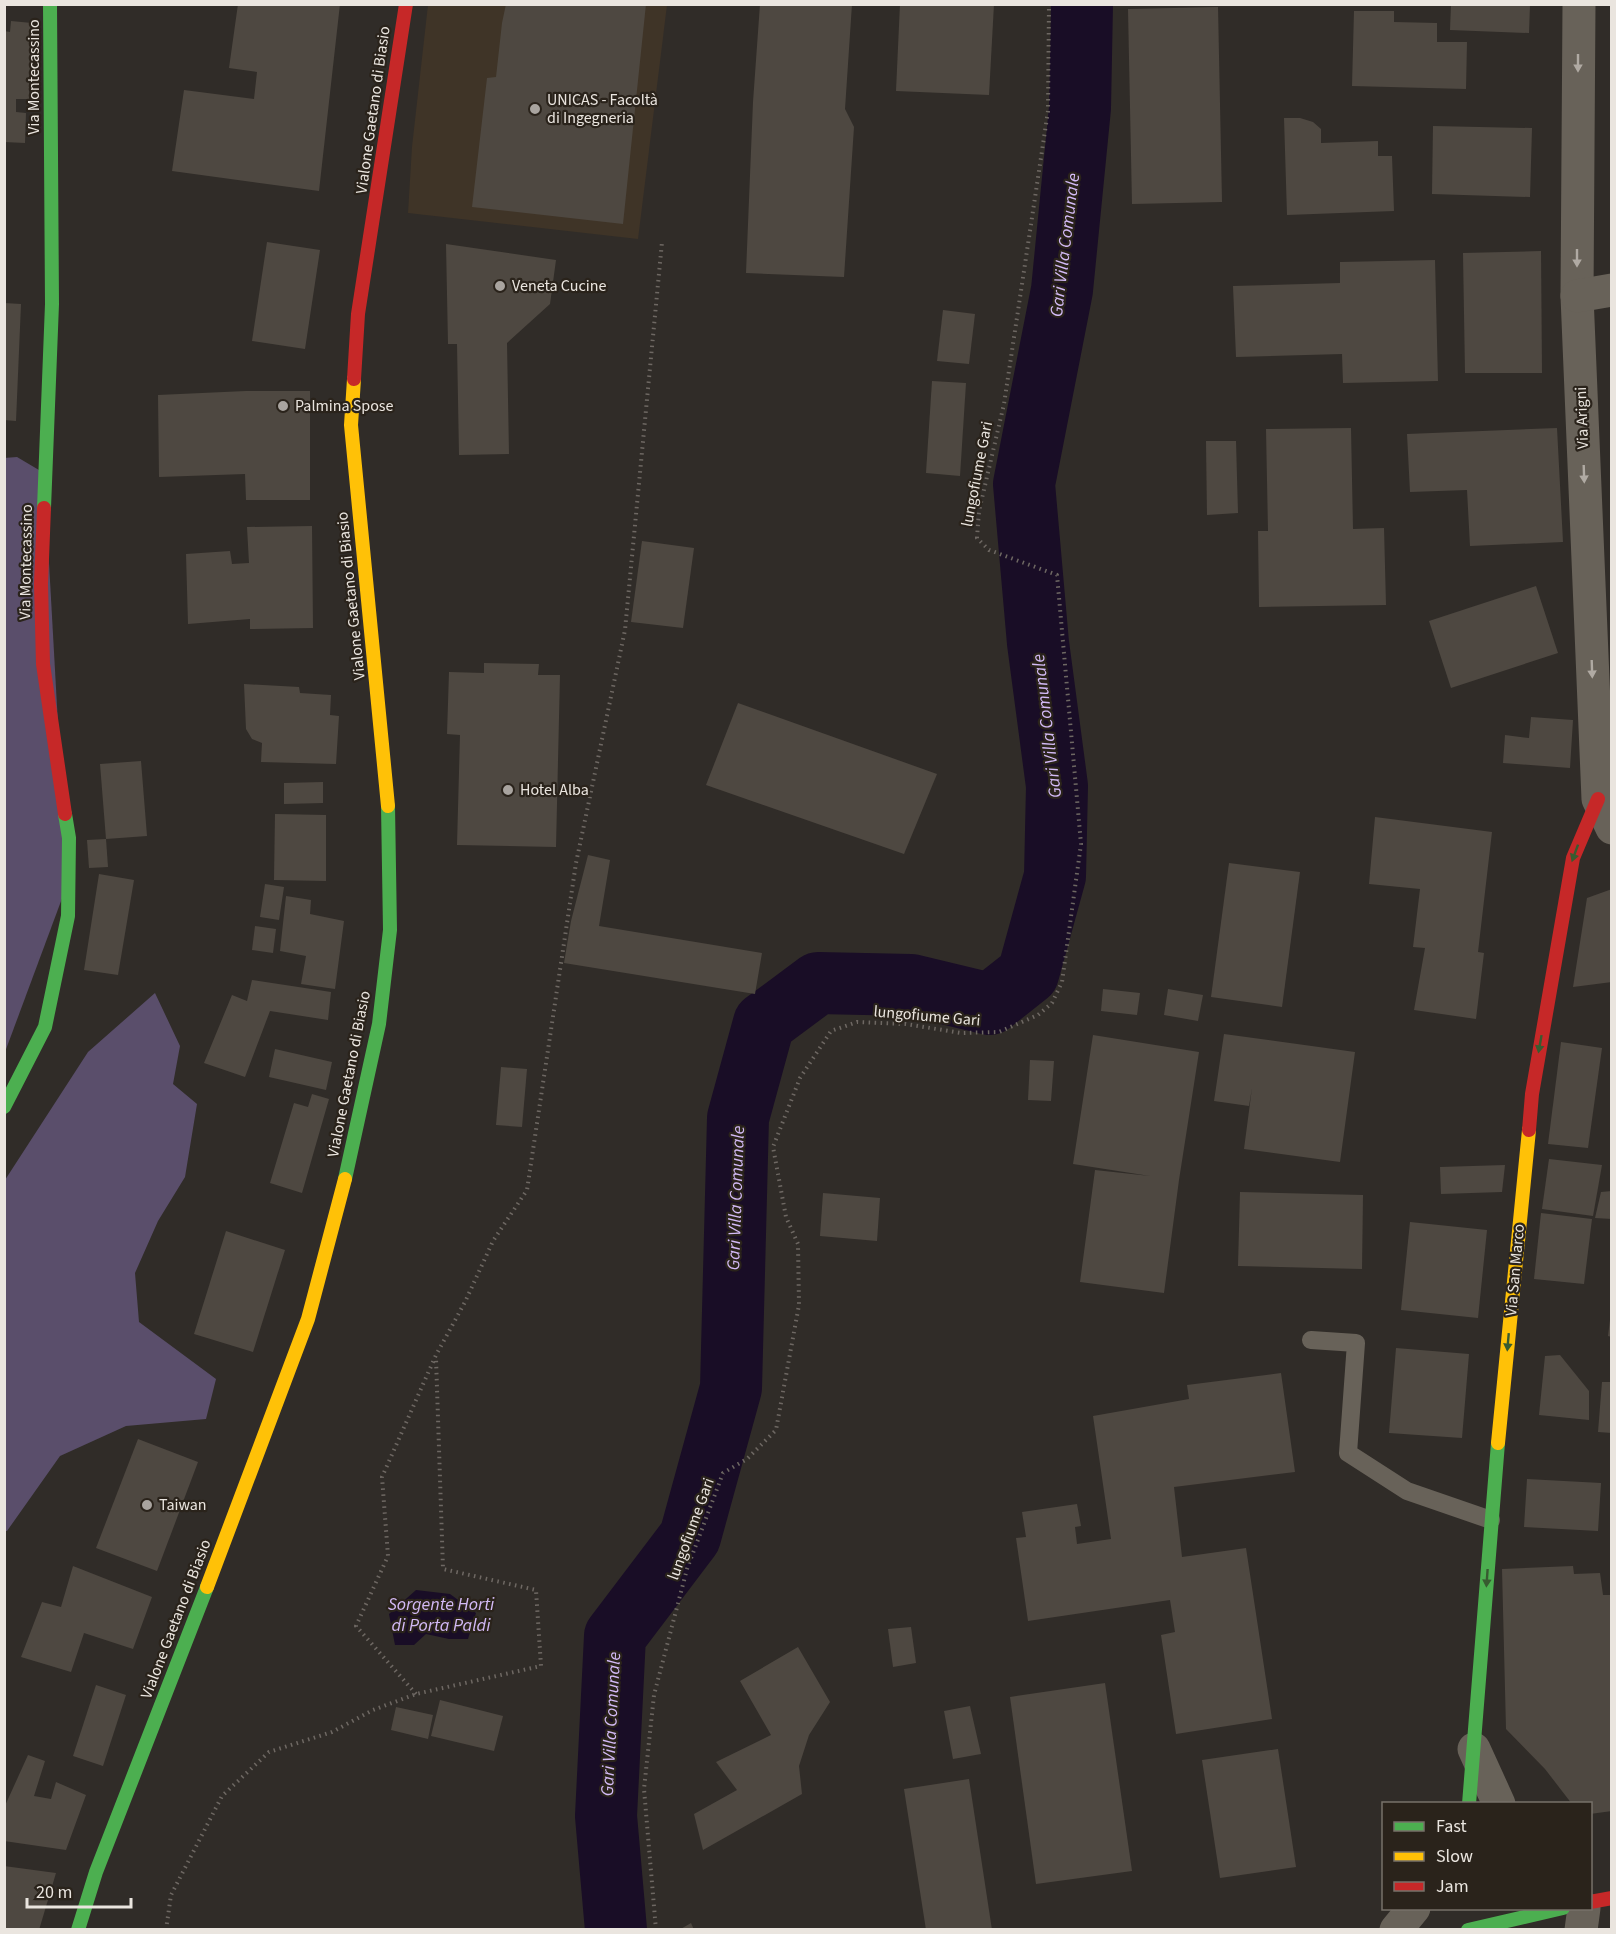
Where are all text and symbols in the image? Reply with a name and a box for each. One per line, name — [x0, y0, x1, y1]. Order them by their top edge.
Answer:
street label: Via Montecassino — [23, 19, 45, 135]
street label: Vialone Gaetano di Biasio — [350, 25, 396, 195]
one-way arrow — [1573, 53, 1583, 72]
place label: UNICAS - Facoltà di Ingegneria — [547, 89, 658, 129]
marker: UNICAS - Facoltà di Ingegneria — [528, 102, 542, 116]
water label: Gari Villa Comunale — [1044, 171, 1086, 318]
one-way arrow — [1572, 248, 1582, 267]
place label: Veneta Cucine — [512, 275, 606, 297]
marker: Veneta Cucine — [493, 279, 507, 293]
street label: Via Arigni — [1570, 386, 1594, 450]
place label: Palmina Spose — [295, 395, 393, 417]
marker: Palmina Spose — [276, 399, 290, 413]
street label: lungofiume Gari — [956, 419, 998, 529]
one-way arrow — [1579, 464, 1589, 483]
street label: Via Montecassino — [14, 504, 38, 620]
street label: Vialone Gaetano di Biasio — [331, 511, 371, 681]
water label: Gari Villa Comunale — [1026, 652, 1068, 799]
one-way arrow — [1588, 659, 1597, 678]
place label: Hotel Alba — [520, 779, 589, 801]
marker: Hotel Alba — [501, 783, 515, 797]
one-way arrow — [1570, 844, 1580, 862]
street label: Vialone Gaetano di Biasio — [322, 989, 376, 1159]
street label: lungofiume Gari — [873, 1000, 981, 1032]
one-way arrow — [1535, 1035, 1544, 1054]
water label: Gari Villa Comunale — [721, 1125, 751, 1271]
street label: Via San Marco — [1500, 1223, 1530, 1317]
one-way arrow — [1503, 1333, 1513, 1352]
street label: lungofiume Gari — [662, 1475, 720, 1583]
place label: Taiwan — [159, 1494, 207, 1516]
marker: Taiwan — [140, 1498, 154, 1512]
street label: Vialone Gaetano di Biasio — [135, 1536, 217, 1702]
one-way arrow — [1482, 1569, 1492, 1588]
water label: Sorgente Horti di Porta Paldi — [388, 1592, 495, 1638]
water label: Gari Villa Comunale — [595, 1651, 627, 1797]
legend — [1382, 1802, 1592, 1910]
text: Fast — [1436, 1814, 1467, 1839]
text: Slow — [1436, 1844, 1473, 1869]
scale bar — [27, 1871, 130, 1909]
text: Jam — [1436, 1874, 1469, 1899]
text: 20 m — [36, 1880, 72, 1905]

